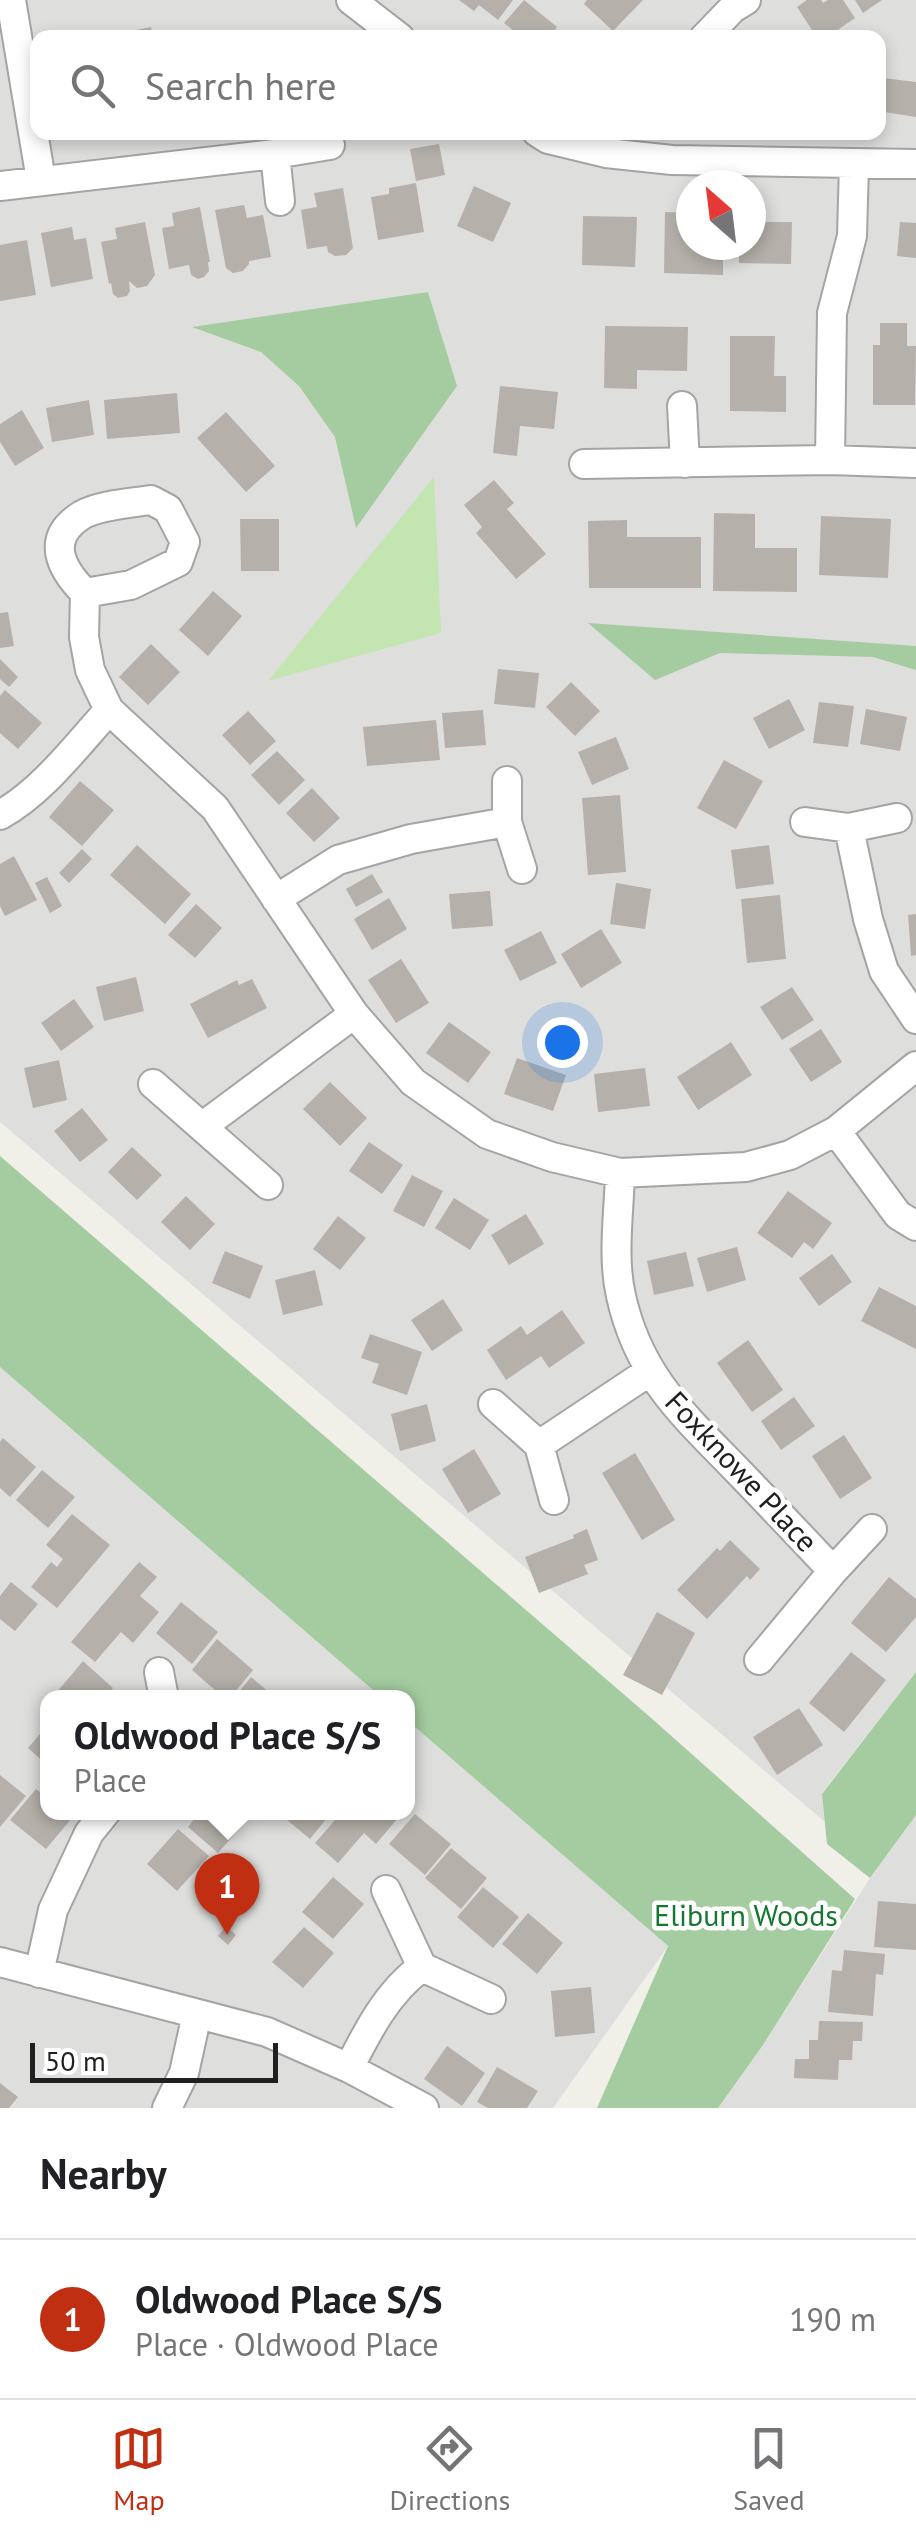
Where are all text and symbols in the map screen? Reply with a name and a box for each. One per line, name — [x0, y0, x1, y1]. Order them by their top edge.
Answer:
search box — [30, 30, 886, 140]
icon: search — [65, 58, 120, 113]
text: Search here — [145, 61, 337, 110]
north arrow — [676, 170, 766, 260]
your location — [537, 1017, 588, 1068]
street label: Foxknowe Place — [657, 1382, 827, 1560]
popup — [40, 1690, 415, 1820]
text: Oldwood Place S/S — [74, 1710, 381, 1759]
text: Place — [74, 1759, 147, 1801]
pin: 1 — [194, 1852, 260, 1935]
park label: Eliburn Woods — [654, 1895, 838, 1934]
scale bar — [30, 2038, 278, 2082]
text: 50 m — [45, 2042, 106, 2079]
text: Nearby — [40, 2146, 167, 2201]
text: Oldwood Place S/S — [135, 2274, 442, 2323]
text: 1 — [63, 2298, 82, 2340]
text: 190 m — [789, 2298, 876, 2340]
text: Place · Oldwood Place — [135, 2323, 438, 2365]
tab: Map — [111, 2421, 166, 2518]
tab: Directions — [389, 2421, 510, 2518]
tab: Saved — [733, 2421, 805, 2518]

